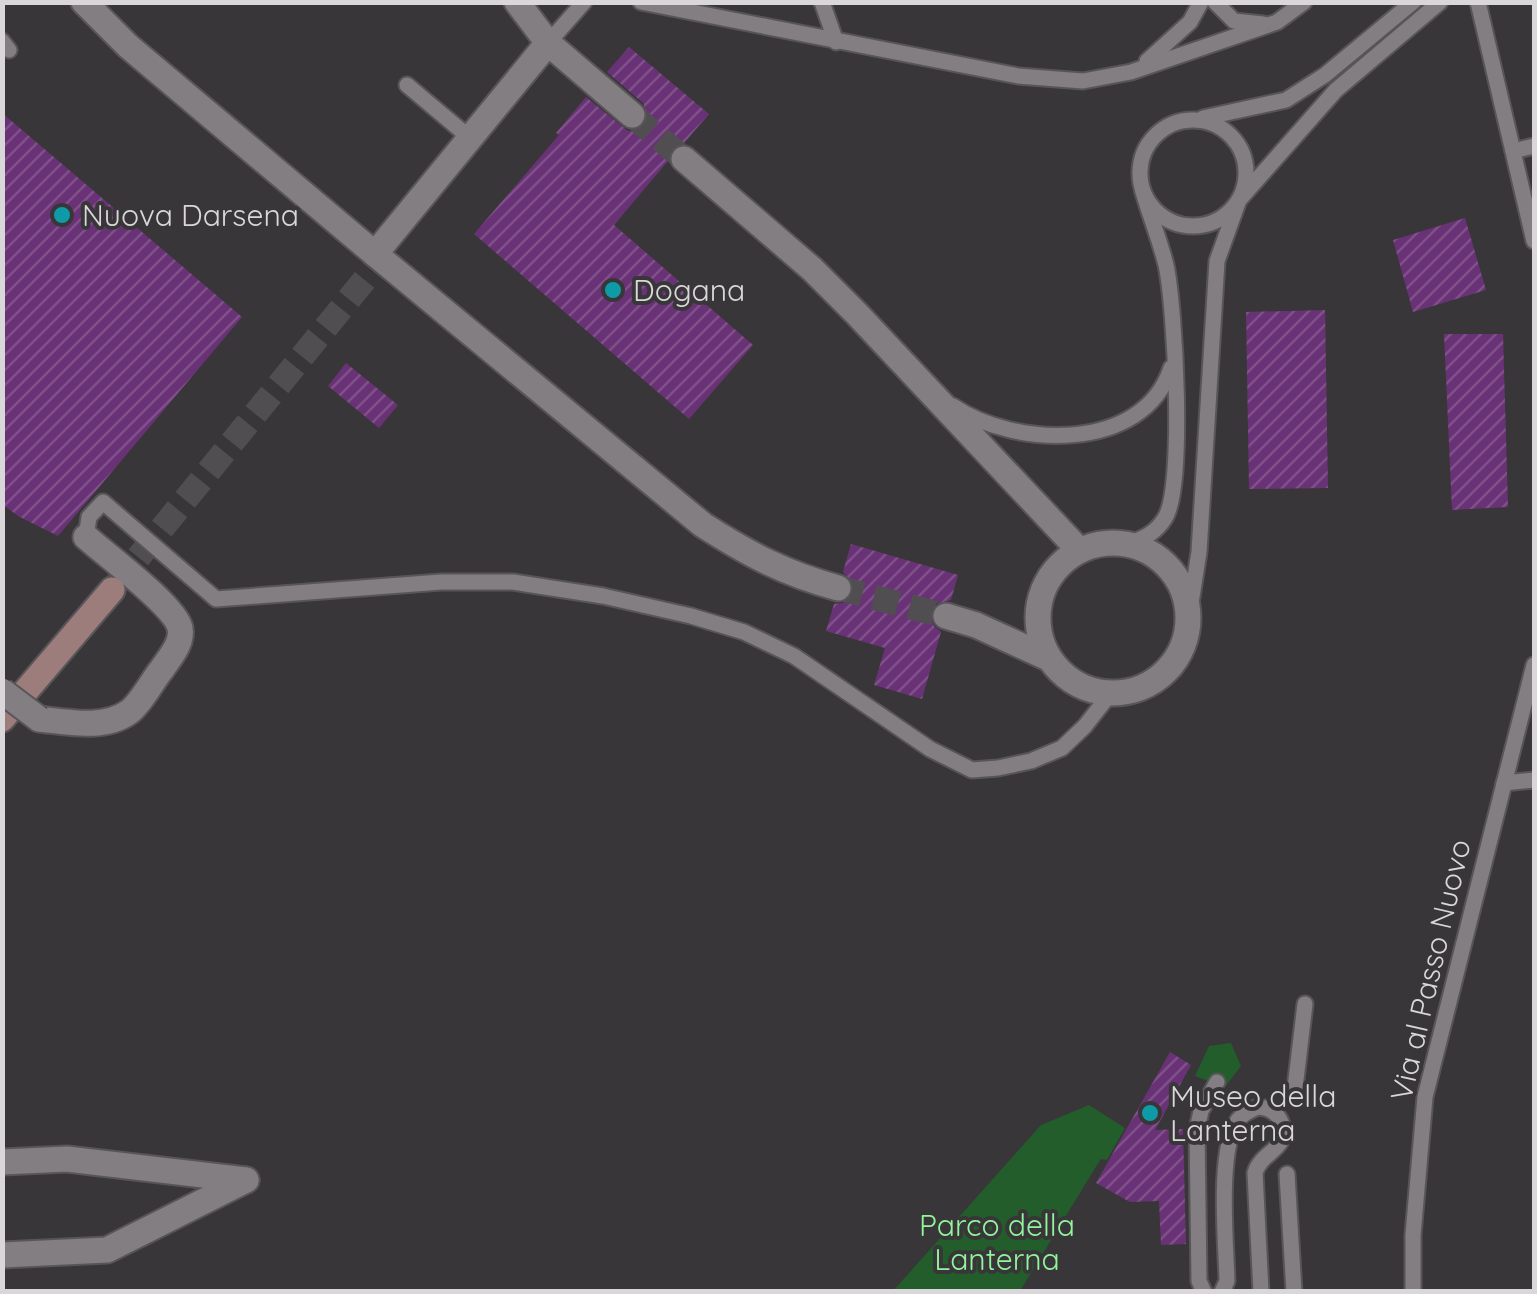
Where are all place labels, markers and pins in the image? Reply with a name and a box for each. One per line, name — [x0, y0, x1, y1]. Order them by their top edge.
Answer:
place label: Nuova Darsena — [82, 196, 299, 234]
marker: Nuova Darsena — [51, 204, 73, 226]
place label: Dogana — [633, 271, 745, 309]
marker: Dogana — [602, 279, 624, 301]
place label: Museo della Lanterna — [1170, 1077, 1336, 1149]
marker: Museo della Lanterna — [1139, 1102, 1161, 1124]

